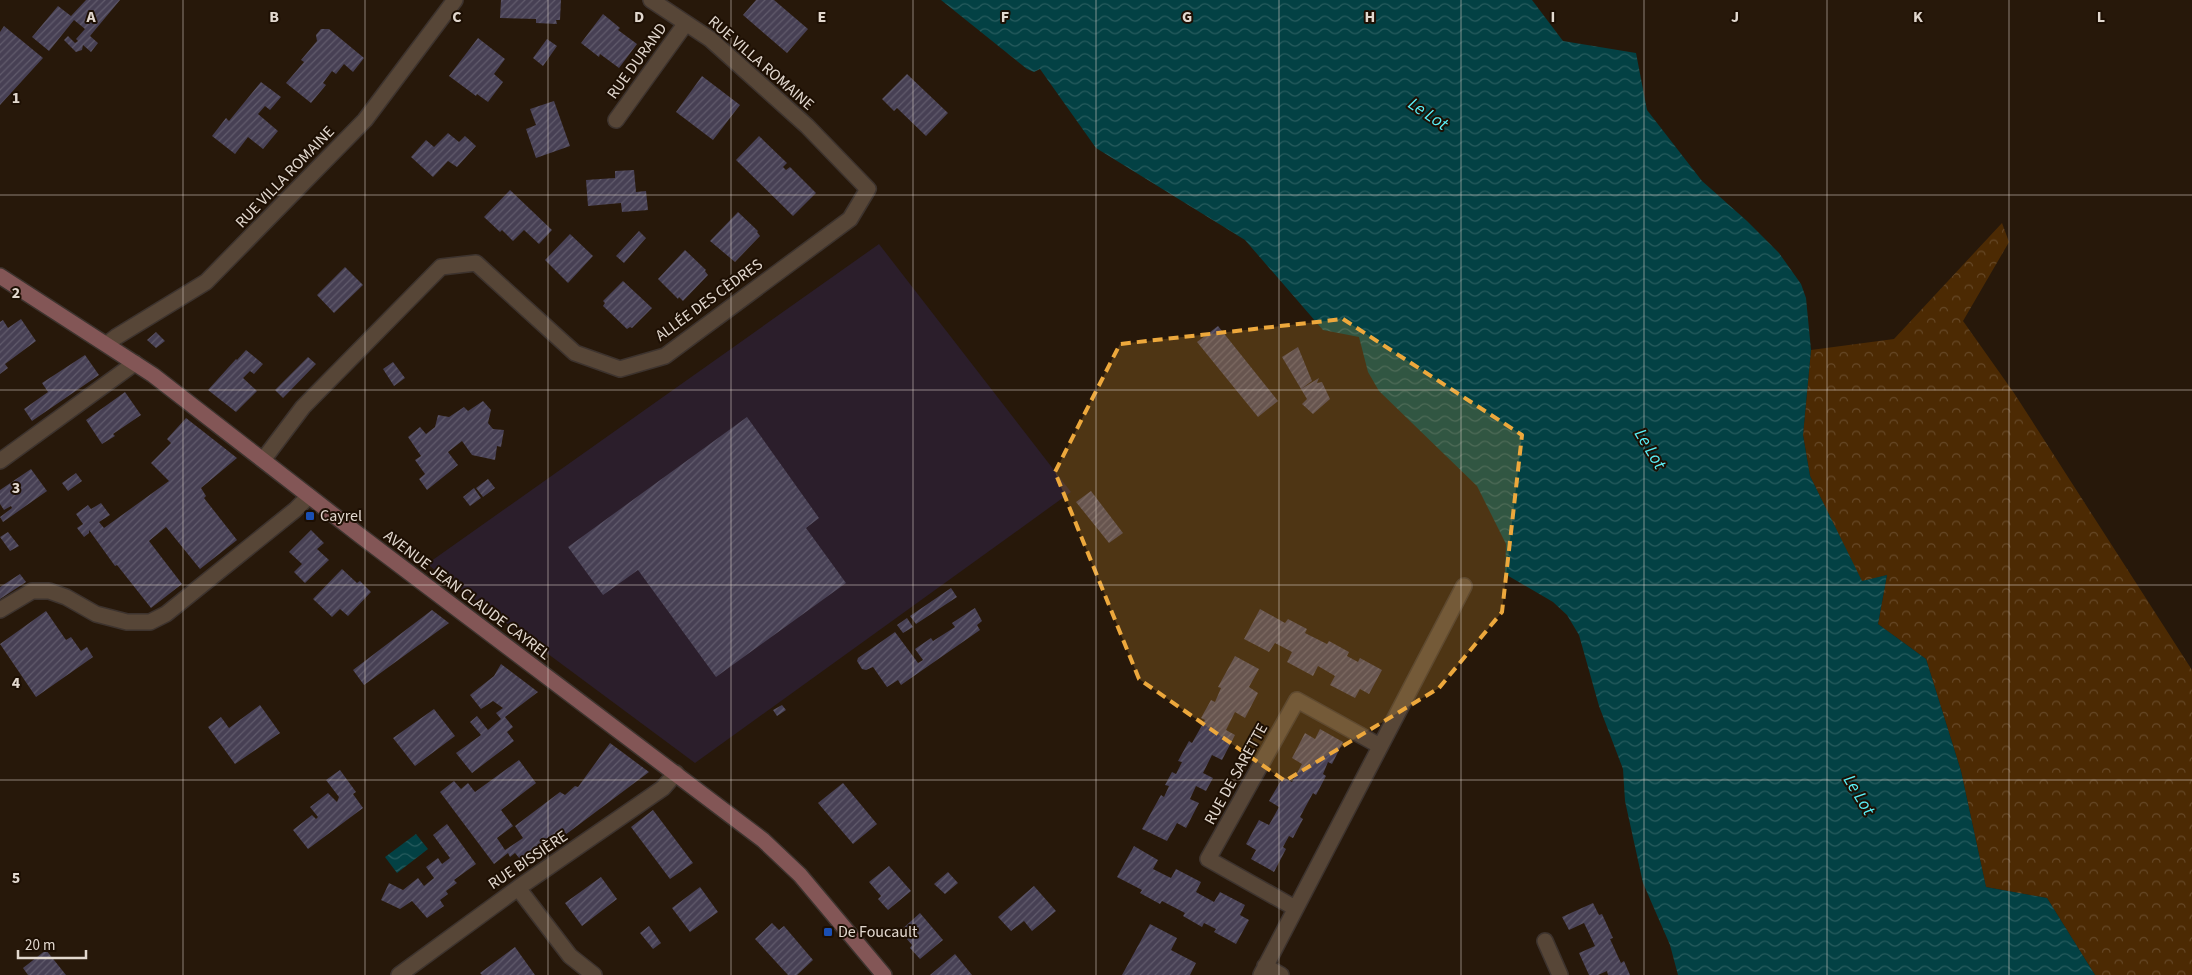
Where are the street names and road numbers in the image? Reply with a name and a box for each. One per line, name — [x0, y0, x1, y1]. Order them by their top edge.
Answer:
street label: RUE VILLA ROMAINE — [703, 11, 819, 115]
street label: RUE DURAND — [602, 18, 672, 104]
street label: RUE VILLA ROMAINE — [231, 121, 339, 233]
street label: ALLÉE DES CÈDRES — [651, 254, 767, 346]
street label: AVENUE JEAN CLAUDE CAYREL — [379, 525, 555, 665]
street label: RUE DE SARETTE — [1199, 719, 1273, 829]
street label: RUE BISSIÈRE — [484, 825, 572, 895]

